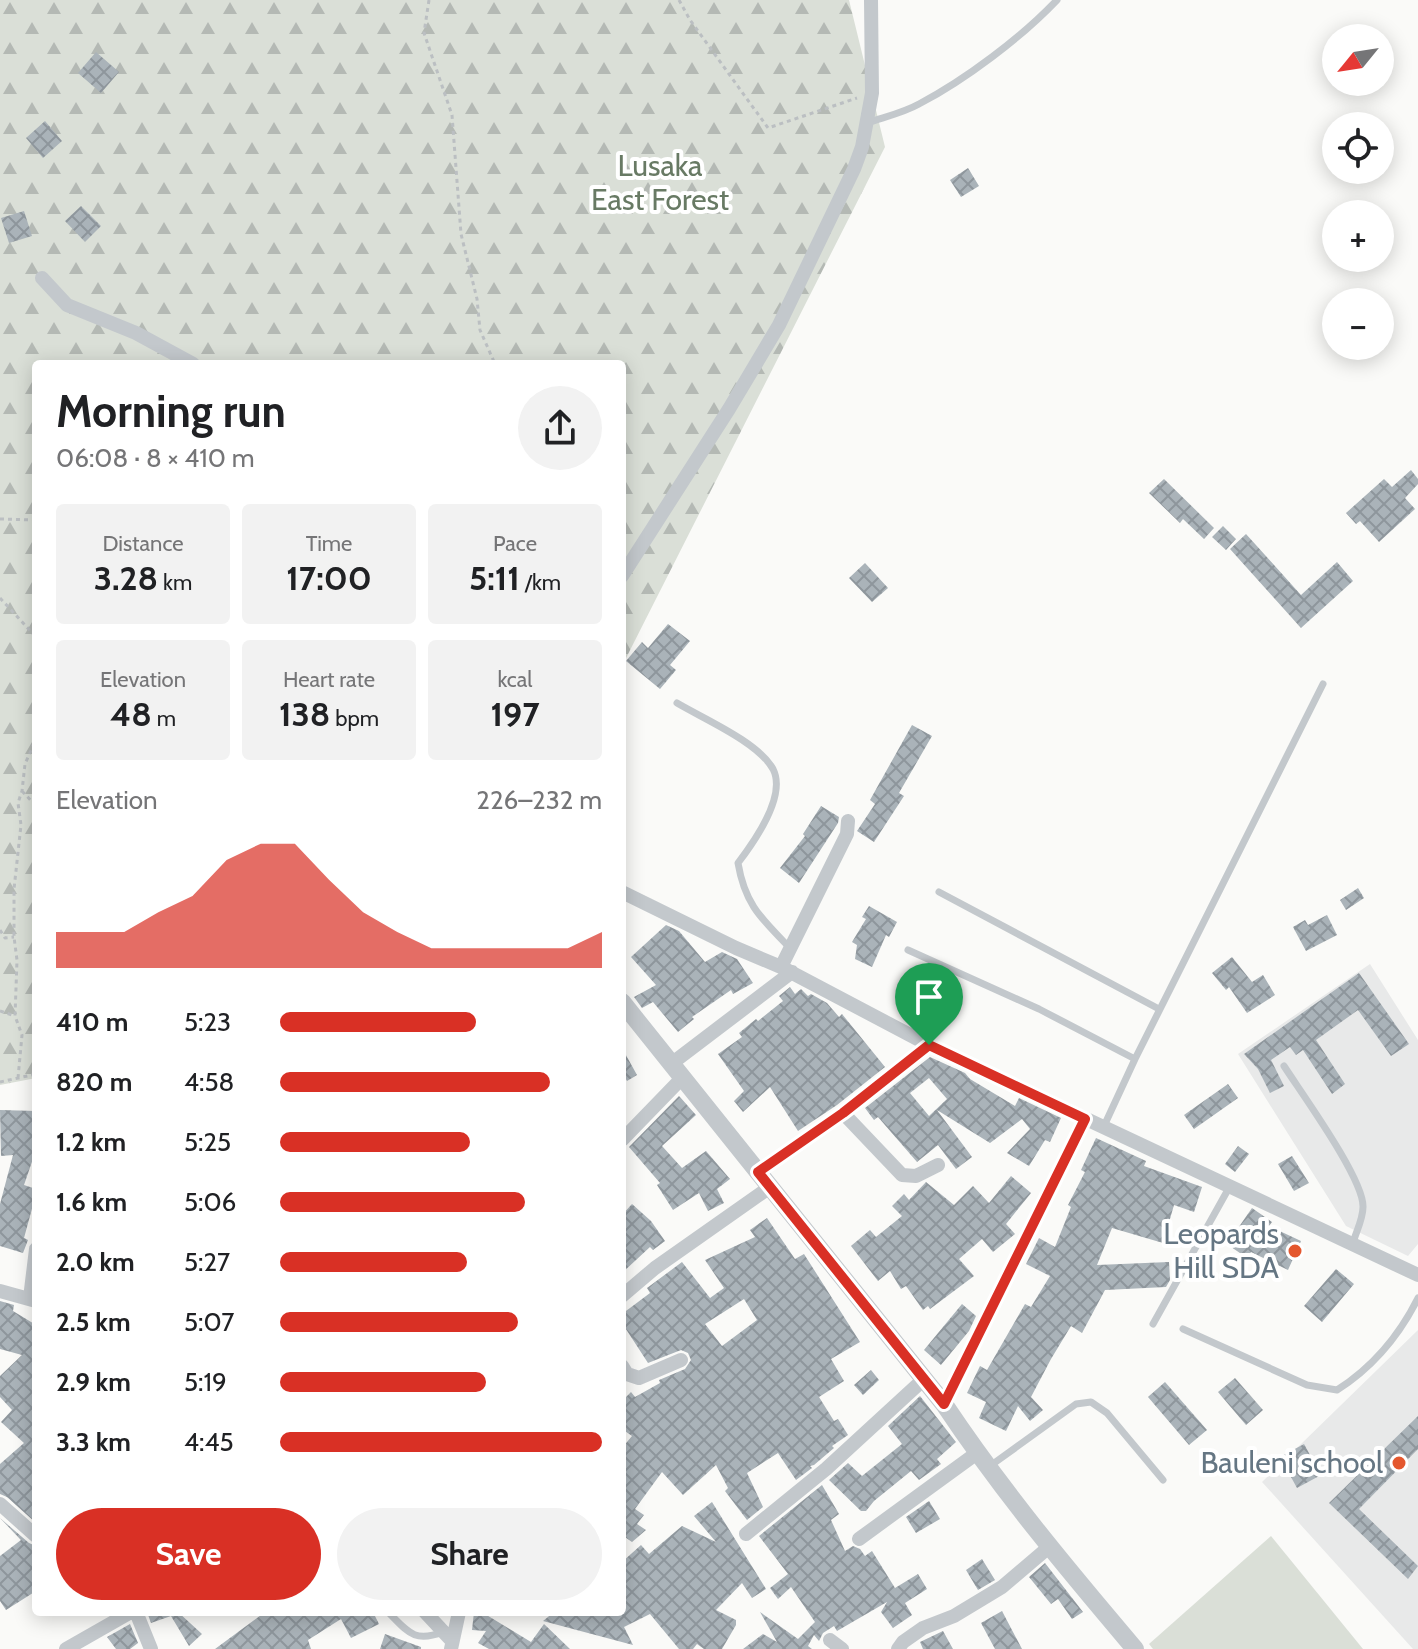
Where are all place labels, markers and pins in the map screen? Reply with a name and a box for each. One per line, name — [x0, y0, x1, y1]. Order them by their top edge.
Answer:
pin — [895, 963, 963, 1045]
place label: Leopards Hill SDA — [1163, 1215, 1280, 1286]
marker: Leopards Hill SDA — [1286, 1242, 1304, 1260]
place label: Bauleni school — [1200, 1444, 1383, 1481]
marker: Bauleni school — [1390, 1454, 1408, 1472]

